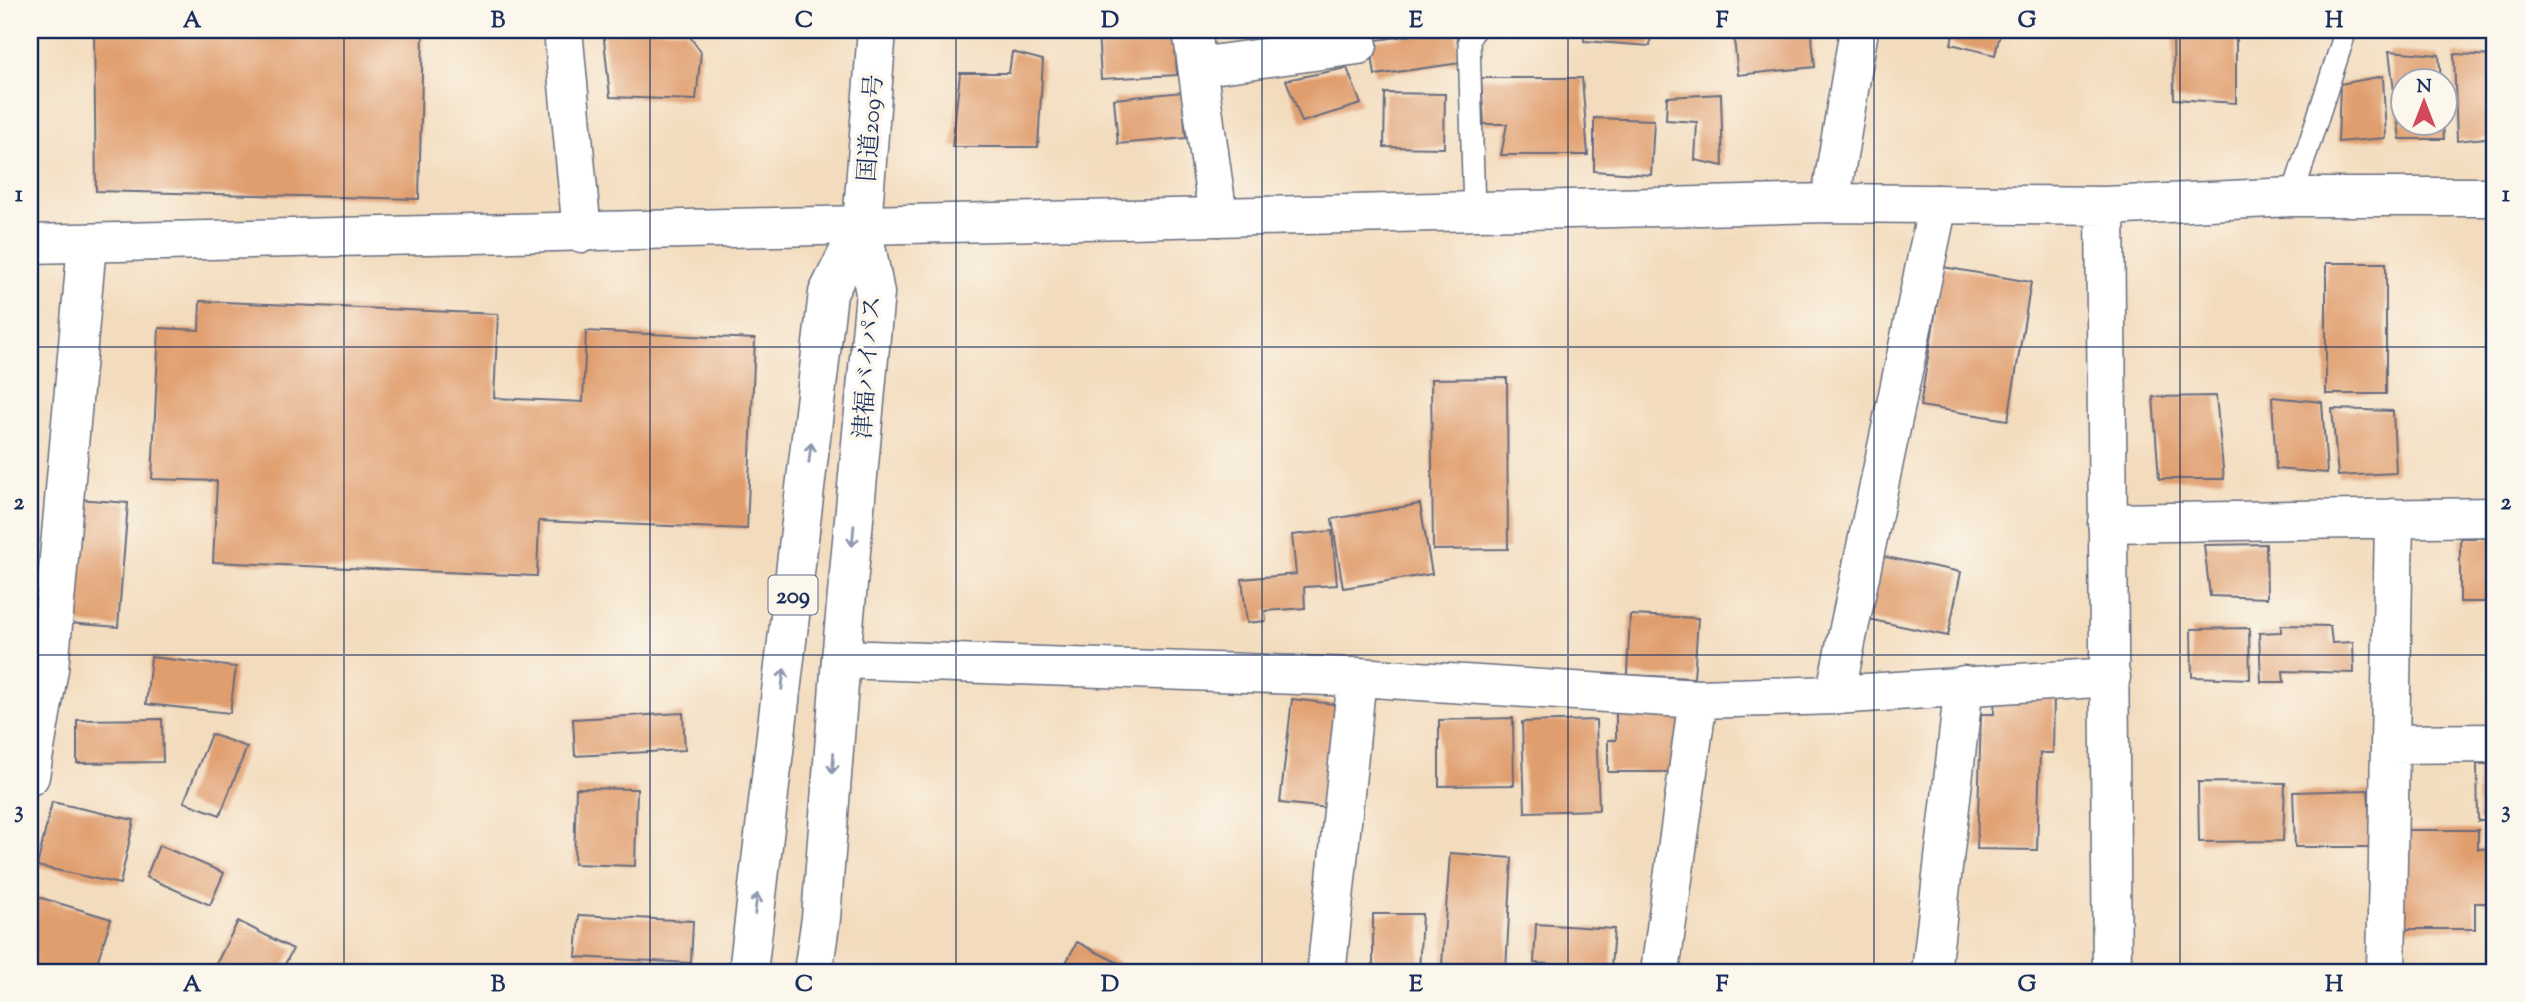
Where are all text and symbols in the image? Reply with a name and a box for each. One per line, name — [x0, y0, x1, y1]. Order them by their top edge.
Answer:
text: A — [183, 5, 202, 38]
text: B — [491, 5, 506, 38]
text: C — [795, 5, 813, 38]
text: D — [1101, 5, 1119, 38]
text: E — [1409, 5, 1423, 38]
text: F — [1716, 5, 1729, 38]
text: G — [2018, 5, 2037, 38]
text: H — [2325, 5, 2344, 38]
north arrow — [2388, 66, 2458, 136]
street label: 国道209号 — [851, 73, 893, 183]
text: N — [2416, 74, 2432, 101]
text: 1 — [15, 179, 23, 212]
text: 1 — [2502, 179, 2510, 212]
street label: 津福バイパス — [847, 294, 891, 440]
one-way arrow — [803, 442, 816, 464]
text: 2 — [14, 487, 25, 520]
text: 2 — [2501, 487, 2512, 520]
one-way arrow — [846, 525, 859, 547]
road number: 209 — [768, 576, 818, 614]
one-way arrow — [777, 668, 790, 690]
one-way arrow — [826, 751, 839, 774]
text: 3 — [14, 795, 24, 828]
text: 3 — [2501, 795, 2511, 828]
one-way arrow — [750, 894, 763, 916]
text: A — [183, 969, 202, 1002]
text: B — [491, 969, 506, 1002]
text: C — [795, 969, 813, 1002]
text: D — [1101, 969, 1119, 1002]
text: E — [1409, 969, 1423, 1002]
text: F — [1716, 969, 1729, 1002]
text: G — [2018, 969, 2037, 1002]
text: H — [2325, 969, 2344, 1002]

